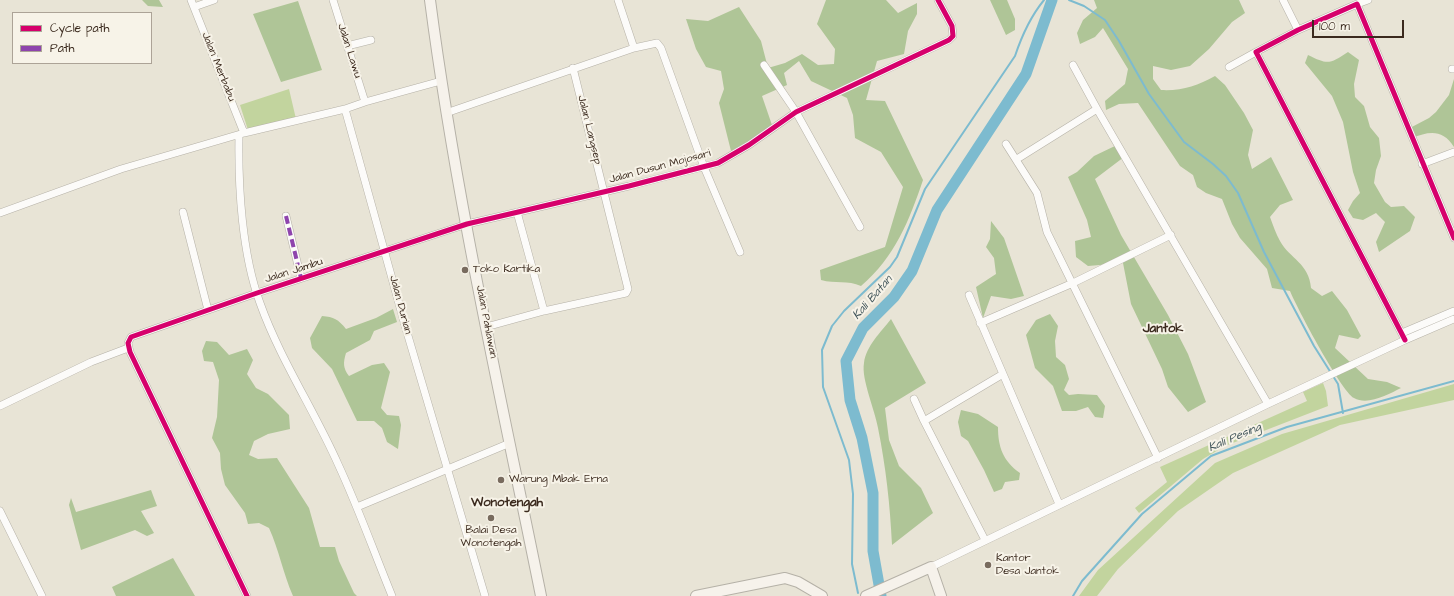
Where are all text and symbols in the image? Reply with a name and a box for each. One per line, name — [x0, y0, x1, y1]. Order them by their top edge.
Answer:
legend — [12, 12, 152, 64]
scale bar — [1314, 12, 1406, 38]
text: 100 m — [1319, 18, 1350, 35]
text: Cycle path — [50, 20, 109, 37]
street label: Jalan Lawu — [334, 22, 364, 80]
street label: Jalan Merbabu — [198, 31, 238, 103]
text: Path — [50, 40, 75, 57]
street label: Jalan Langsep — [574, 94, 604, 166]
street label: Jalan Dusun Mojosari — [608, 147, 712, 187]
street label: Jalan Jambu — [263, 255, 325, 287]
place label: Toko Kartika — [473, 263, 540, 277]
marker: Toko Kartika — [460, 265, 470, 275]
water label: Kali Batan — [850, 273, 896, 323]
street label: Jalan Durian — [386, 274, 414, 336]
street label: Jalan Pahlawan — [472, 284, 500, 360]
district label: Jantok — [1143, 321, 1183, 337]
water label: Kali Pesing — [1206, 420, 1264, 456]
place label: Warung Mbak Erna — [509, 473, 608, 487]
marker: Warung Mbak Erna — [496, 475, 506, 485]
district label: Wonotengah — [471, 495, 543, 511]
marker: Balai Desa Wonotengah — [486, 513, 496, 523]
place label: Balai Desa Wonotengah — [461, 524, 521, 550]
place label: Kantor Desa Jantok — [996, 552, 1059, 578]
marker: Kantor Desa Jantok — [983, 560, 993, 570]

